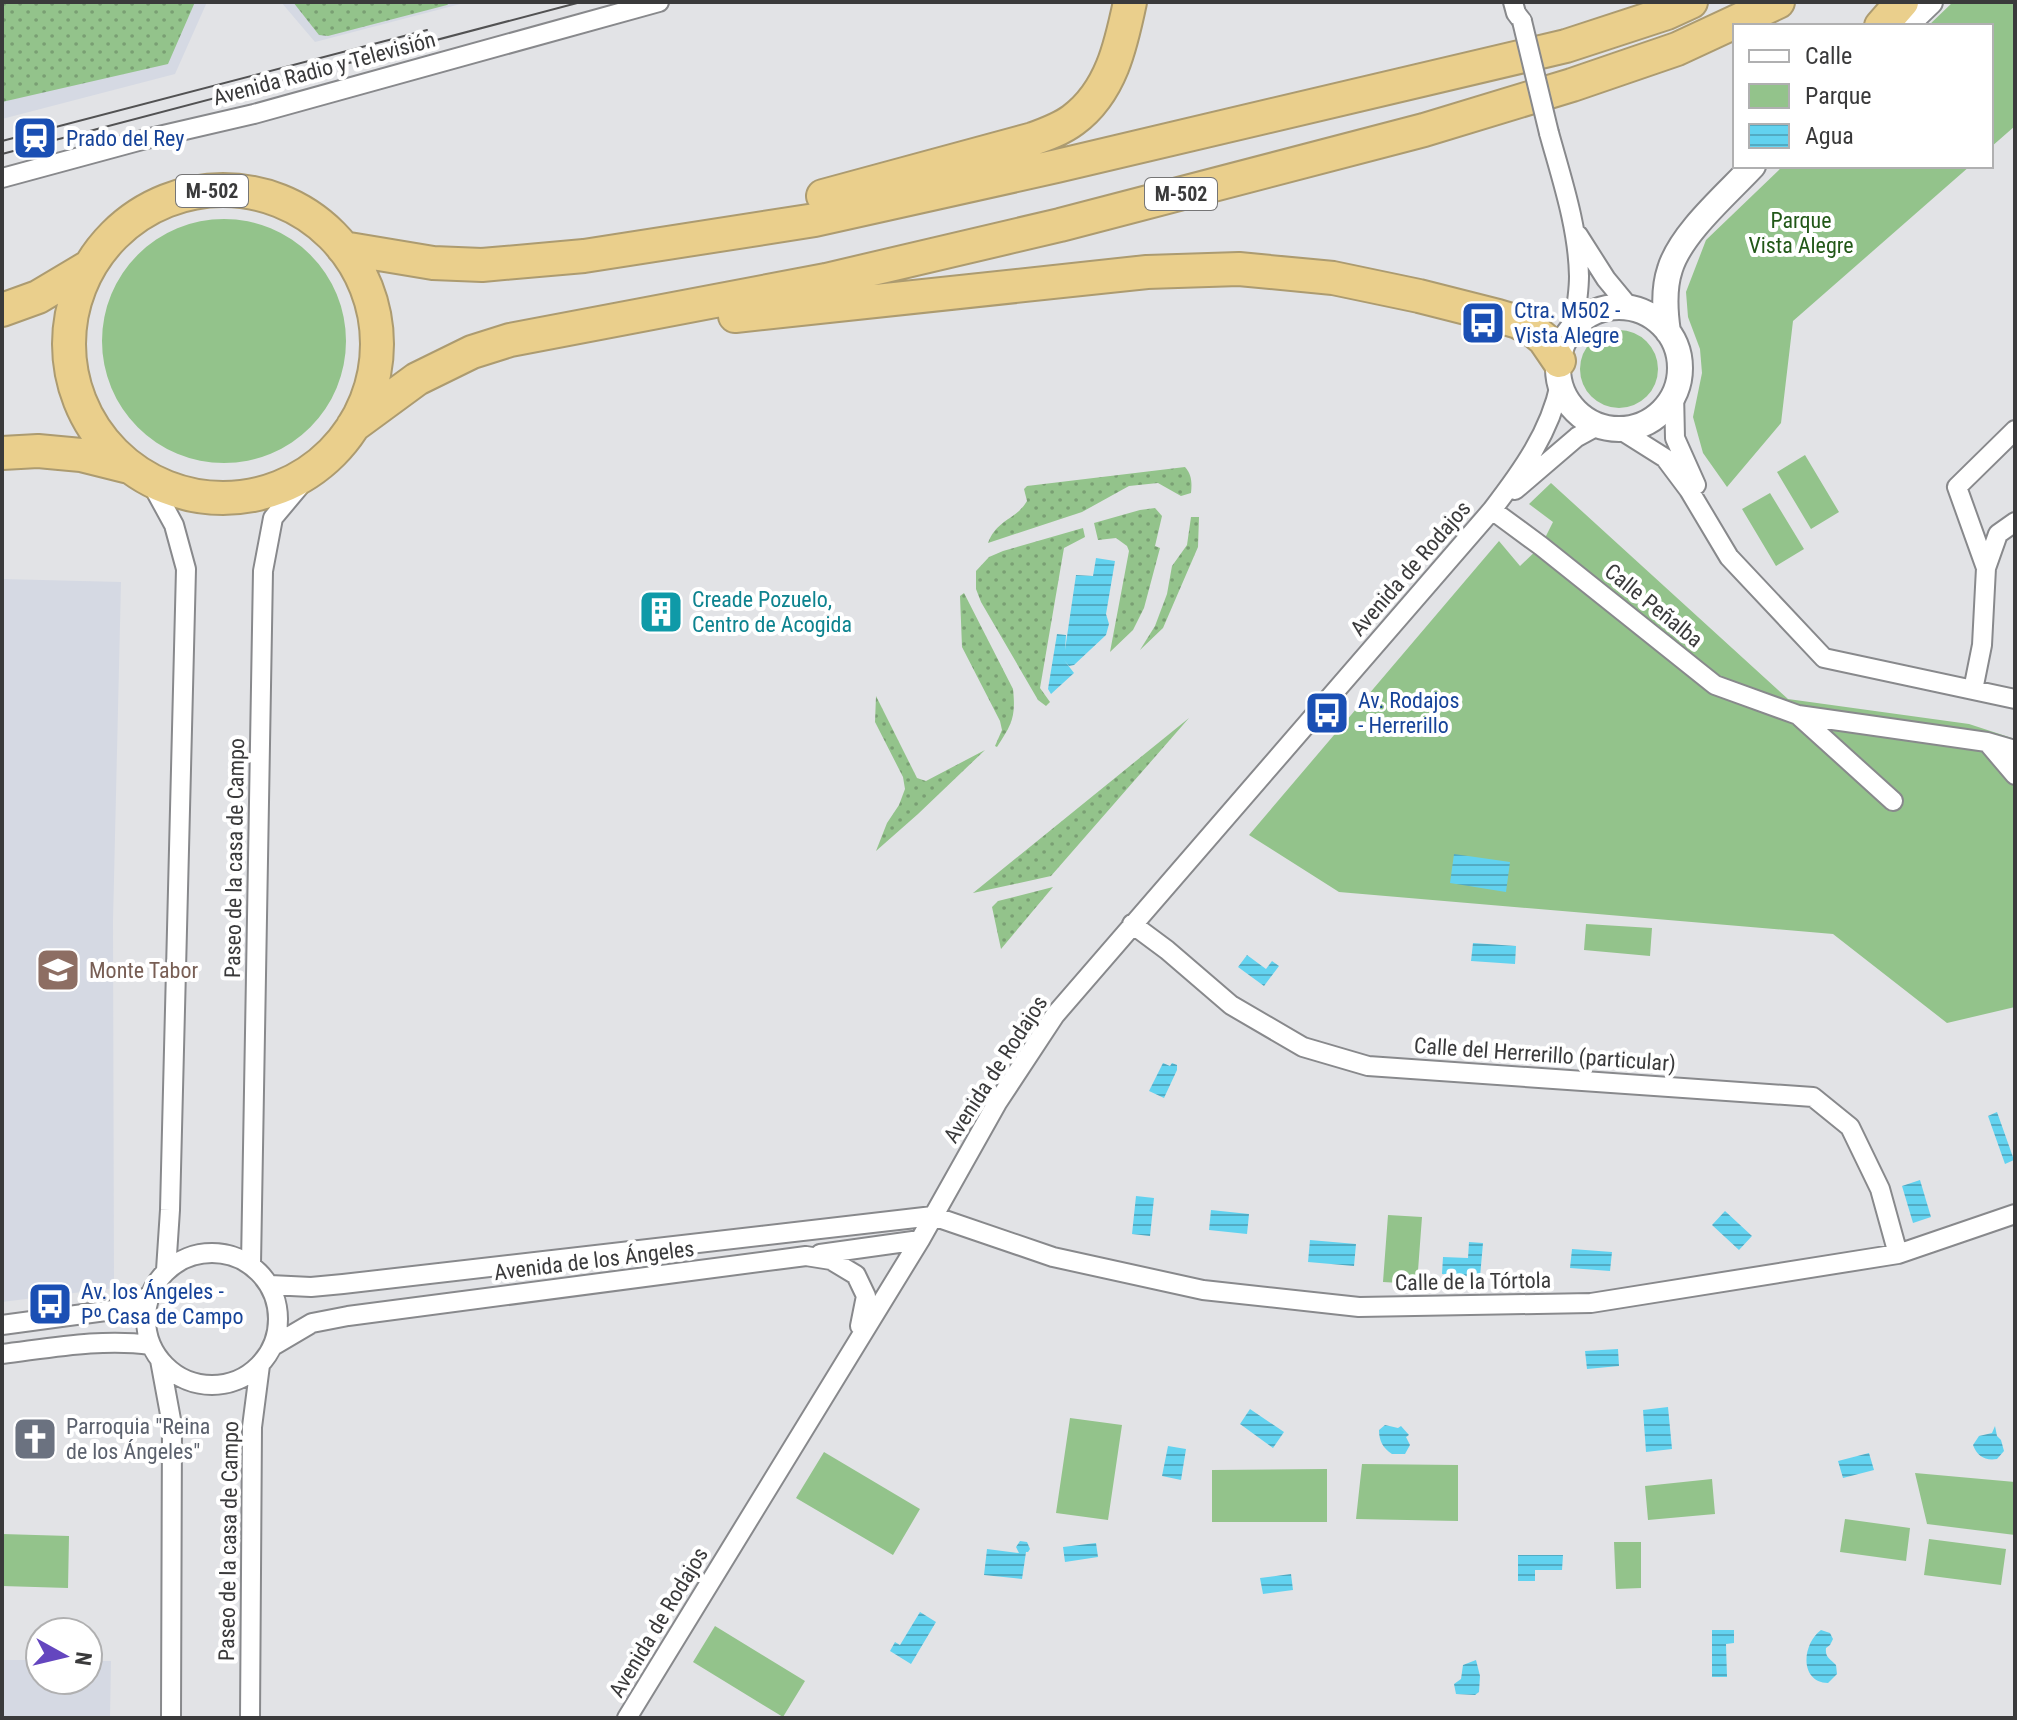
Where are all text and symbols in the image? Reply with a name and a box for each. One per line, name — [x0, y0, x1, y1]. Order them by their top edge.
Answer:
legend — [1733, 24, 1993, 168]
street label: Avenida Radio y Televisión — [210, 27, 438, 110]
text: Calle — [1805, 42, 1852, 70]
text: Parque — [1805, 82, 1872, 110]
station icon: Prado del Rey — [11, 114, 59, 162]
text: Agua — [1805, 122, 1854, 150]
place label: Prado del Rey — [66, 126, 184, 151]
road number: M-502 — [176, 175, 248, 207]
road number: M-502 — [1145, 178, 1217, 210]
park label: Parque Vista Alegre — [1748, 208, 1854, 258]
place label: Ctra. M502 - Vista Alegre — [1514, 298, 1620, 348]
bus stop icon: Ctra. M502 - Vista Alegre — [1459, 299, 1507, 347]
street label: Avenida de Rodajos — [1345, 496, 1476, 641]
street label: Calle Peñalba — [1600, 558, 1708, 652]
place label: Creade Pozuelo, Centro de Acogida — [692, 587, 852, 637]
building icon: Creade Pozuelo, Centro de Acogida — [637, 588, 685, 636]
place label: Av. Rodajos - Herrerillo — [1358, 688, 1459, 738]
bus stop icon: Av. Rodajos - Herrerillo — [1303, 689, 1351, 737]
street label: Paseo de la casa de Campo — [220, 738, 249, 978]
school or university icon: Monte Tabor — [34, 946, 82, 994]
place label: Monte Tabor — [89, 958, 198, 983]
street label: Avenida de Rodajos — [939, 991, 1052, 1148]
street label: Calle del Herrerillo (particular) — [1413, 1033, 1677, 1077]
street label: Avenida de los Ángeles — [493, 1236, 695, 1285]
street label: Calle de la Tórtola — [1395, 1268, 1551, 1295]
place label: Av. los Ángeles - Pº Casa de Campo — [81, 1279, 244, 1329]
bus stop icon: Av. los Ángeles - Pº Casa de Campo — [26, 1280, 74, 1328]
place label: Parroquia "Reina de los Ángeles" — [66, 1414, 210, 1464]
church icon: Parroquia "Reina de los Ángeles" — [11, 1415, 59, 1463]
street label: Paseo de la casa de Campo — [214, 1421, 243, 1661]
street label: Avenida de Rodajos — [604, 1543, 713, 1702]
north arrow — [24, 1616, 104, 1696]
text: N — [70, 1650, 97, 1667]

